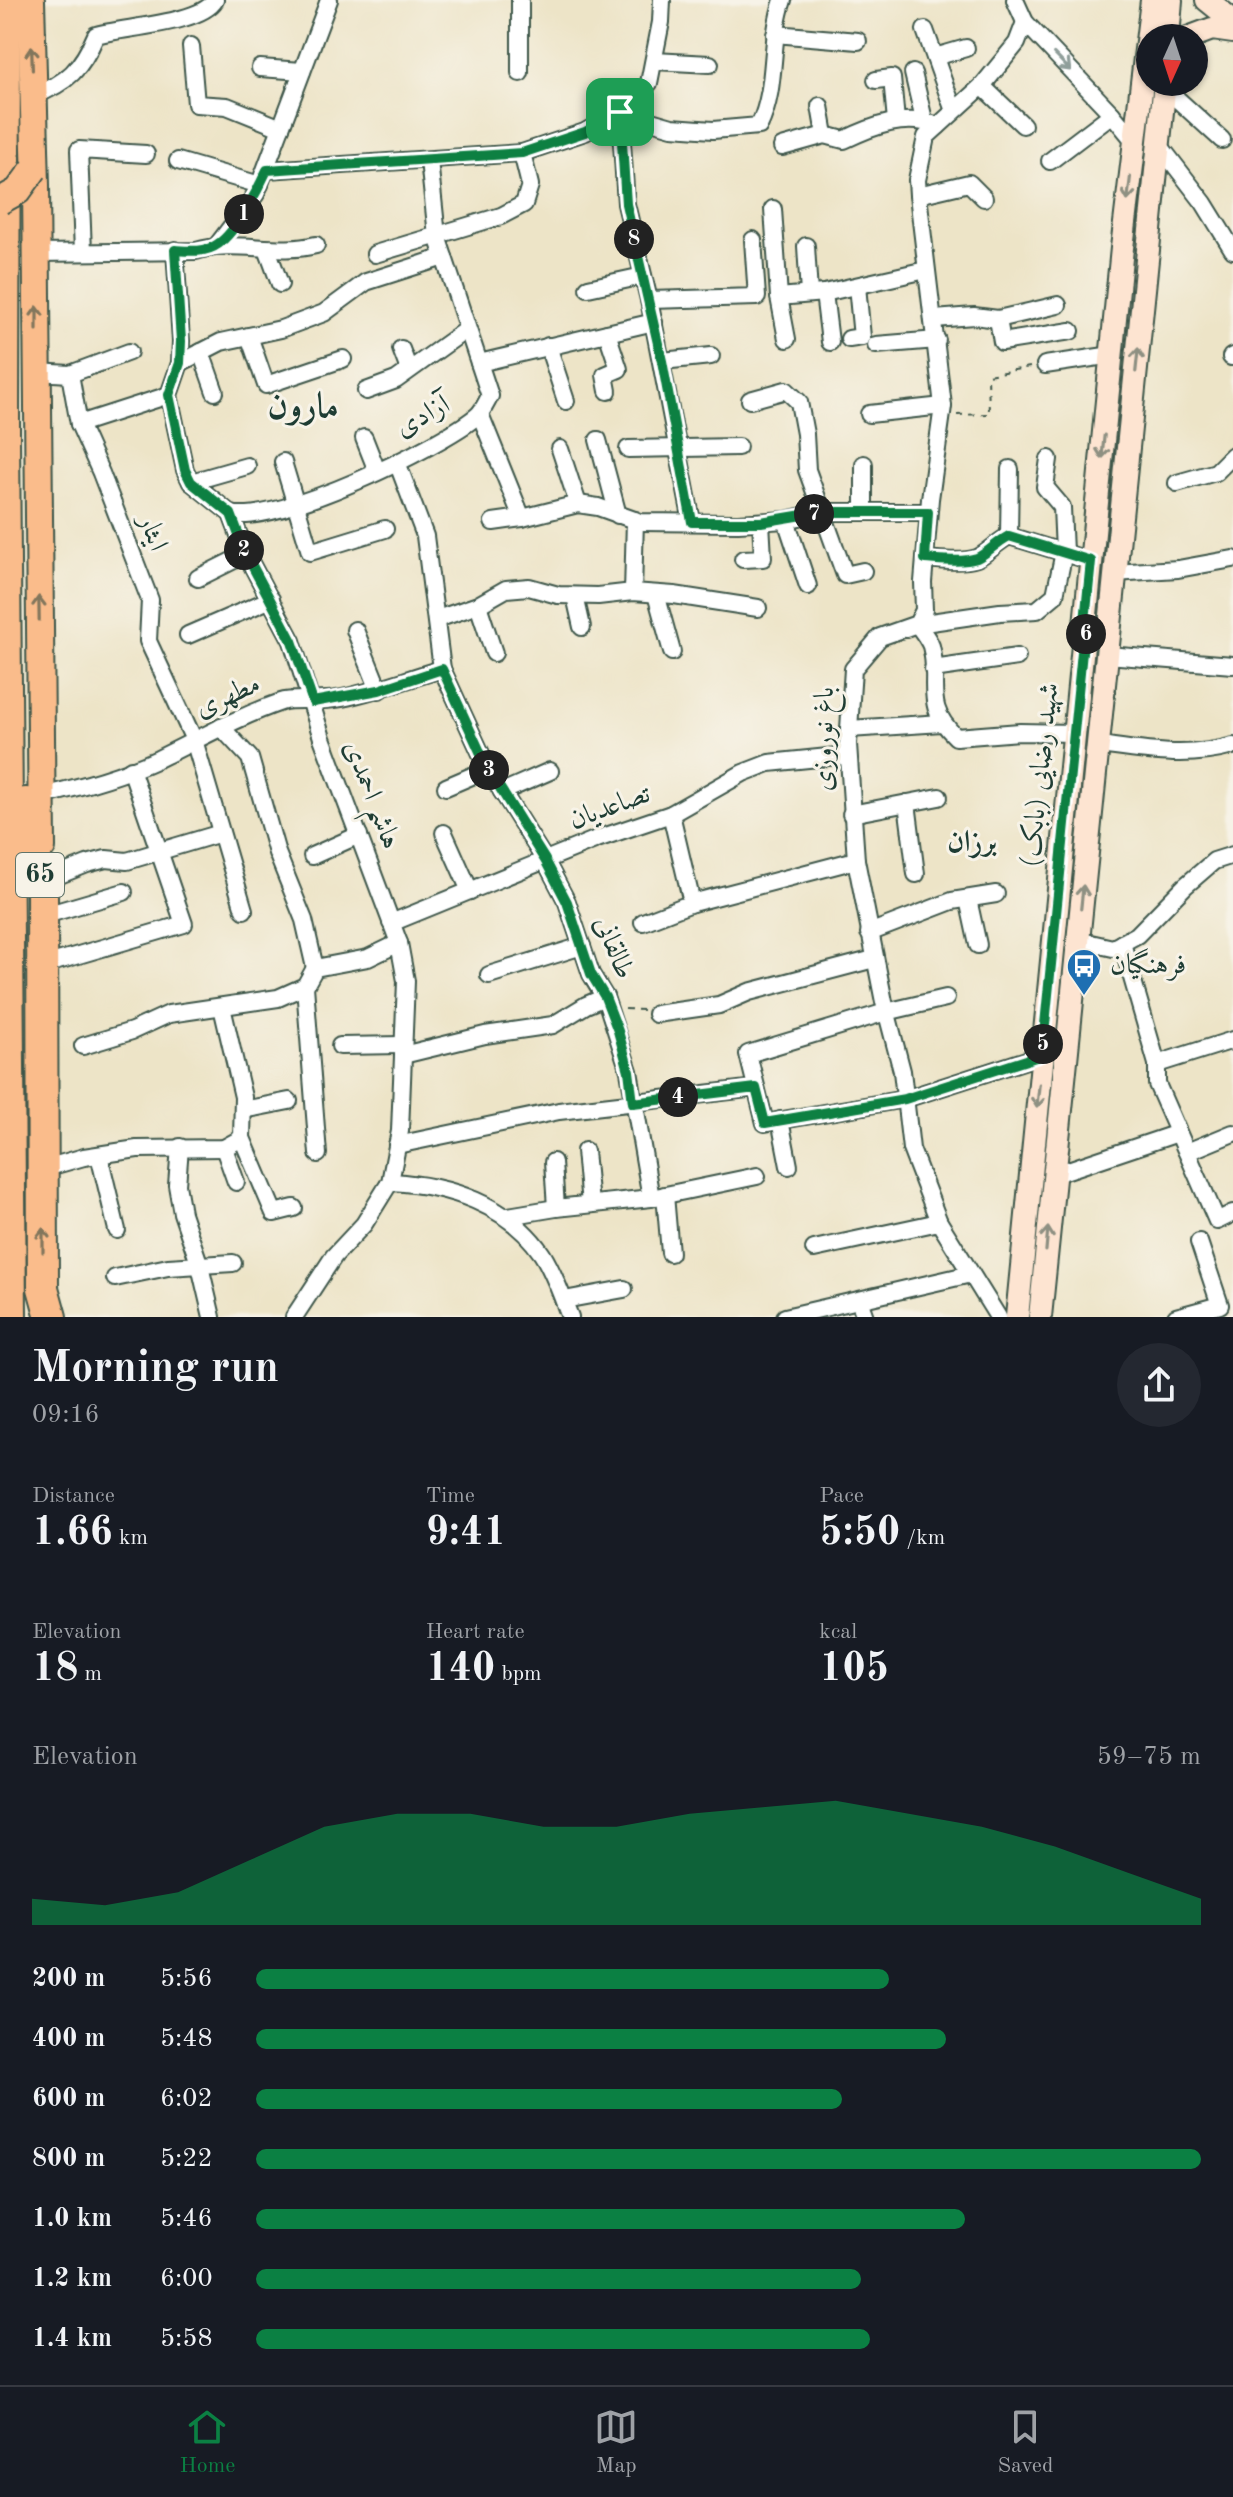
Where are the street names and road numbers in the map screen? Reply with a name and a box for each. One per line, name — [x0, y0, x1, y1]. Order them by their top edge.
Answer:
street label: آزادی — [389, 385, 457, 443]
street label: ایثار — [130, 508, 172, 555]
street label: مطهری — [191, 670, 265, 725]
street label: شهید رضایی (بابک) — [1015, 681, 1067, 869]
street label: باغ نوروزی — [810, 686, 847, 792]
street label: هاشم احمدی — [327, 737, 404, 857]
street label: تصاعدیان — [566, 780, 655, 836]
road number: 65 — [16, 853, 64, 897]
street label: طالقانی — [588, 913, 638, 983]

